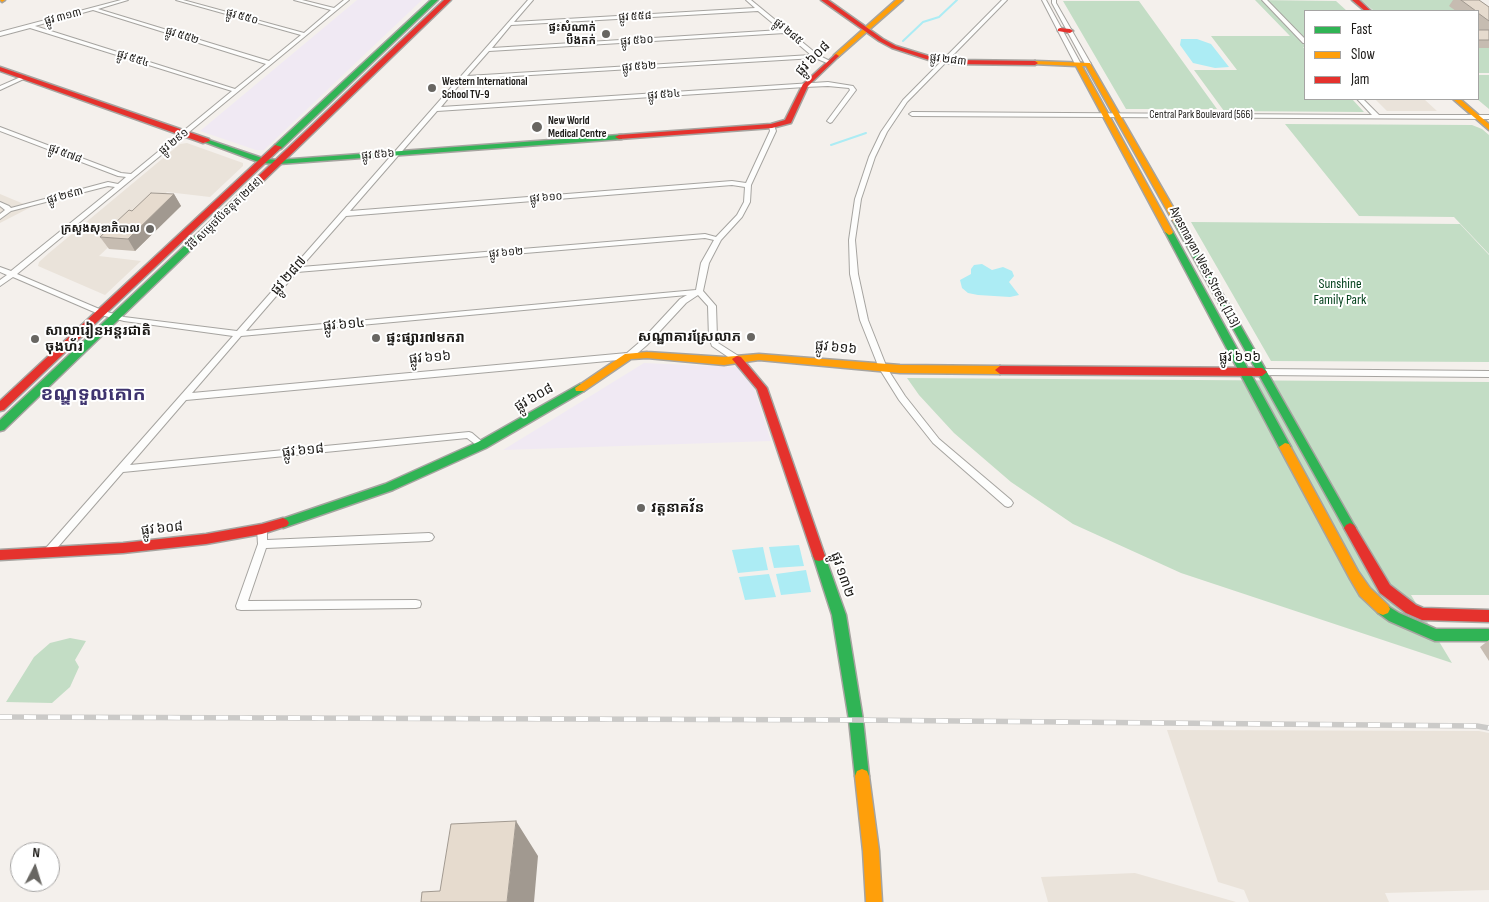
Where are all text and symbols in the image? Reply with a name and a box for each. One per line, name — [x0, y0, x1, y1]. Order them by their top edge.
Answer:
street label: ផ្លូវ ៣១៣ — [43, 6, 83, 28]
street label: ផ្លូវ ៥៥០ — [224, 6, 260, 28]
street label: ផ្លូវ ៥៥៨ — [618, 10, 652, 24]
legend — [1304, 10, 1479, 100]
street label: ផ្លូវ ២៨៥ — [771, 16, 805, 48]
text: Fast — [1351, 20, 1372, 39]
place label: ផ្ទះសំណាក់ បឹងកក់ — [548, 21, 596, 47]
street label: ផ្លូវ ៥៥២ — [164, 25, 200, 47]
marker: ផ្ទះសំណាក់ បឹងកក់ — [600, 28, 612, 40]
street label: ផ្លូវ ៥៦០ — [620, 33, 654, 49]
street label: ផ្លូវ ៦០៨ — [792, 38, 834, 80]
text: Slow — [1351, 45, 1375, 64]
street label: ផ្លូវ ៥៥៤ — [115, 48, 151, 70]
street label: ផ្លូវ ២៨៣ — [929, 51, 967, 69]
street label: ផ្លូវ ៥៦២ — [621, 59, 657, 75]
text: Jam — [1351, 70, 1369, 89]
place label: Western International School TV-9 — [442, 75, 527, 101]
marker: Western International School TV-9 — [426, 82, 438, 94]
street label: ផ្លូវ ៥៦៤ — [647, 87, 681, 103]
street label: Central Park Boulevard (566) — [1149, 108, 1253, 122]
place label: New World Medical Centre — [548, 114, 607, 140]
marker: New World Medical Centre — [530, 120, 544, 134]
street label: ផ្លូវ ២៩១ — [156, 126, 192, 158]
street label: ផ្លូវ ៥៧៨ — [46, 142, 84, 166]
street label: ផ្លូវ ៥៦៦ — [361, 147, 395, 163]
street label: វិថី សម្តេចប៉ែននុត (២៨៩) — [185, 175, 265, 253]
street label: ផ្លូវ ២៩៣ — [45, 185, 85, 207]
street label: ផ្លូវ ៦១០ — [529, 190, 563, 206]
street label: Ayasmayan West Street (113) — [1165, 204, 1243, 330]
place label: ក្រសួងសុខាភិបាល — [61, 222, 140, 236]
marker: ក្រសួងសុខាភិបាល — [144, 223, 156, 235]
street label: ផ្លូវ ៦១២ — [488, 245, 524, 261]
street label: ផ្លូវ ២៨៧ — [268, 253, 310, 299]
park label: Sunshine Family Park — [1314, 276, 1366, 308]
street label: ផ្លូវ ៦១៤ — [322, 315, 366, 335]
place label: សាលារៀនអន្តរជាតិ ចុងហ័រ — [45, 323, 151, 356]
place label: សណ្ឋាគារស្រែលាភ — [638, 329, 741, 345]
place label: ផ្ទះផ្សារ៧មករា — [386, 330, 465, 346]
marker: សណ្ឋាគារស្រែលាភ — [745, 331, 757, 343]
marker: ផ្ទះផ្សារ៧មករា — [370, 332, 382, 344]
marker: សាលារៀនអន្តរជាតិ ចុងហ័រ — [29, 333, 41, 345]
street label: ផ្លូវ ៦១៦ — [814, 337, 858, 359]
street label: ផ្លូវ ៦១៦ — [408, 348, 452, 368]
street label: ផ្លូវ ៦១៦ — [1219, 349, 1261, 365]
street label: ផ្លូវ ៦០៨ — [511, 380, 557, 416]
district label: ខណ្ឌទួលគោក — [40, 384, 146, 406]
street label: ផ្លូវ ៦១៨ — [281, 440, 325, 462]
place label: វត្តនាគវ័ន — [651, 500, 704, 516]
marker: វត្តនាគវ័ន — [635, 502, 647, 514]
street label: ផ្លូវ ៦០៨ — [140, 518, 184, 540]
street label: ផ្លូវ ១៣២ — [826, 550, 858, 600]
north arrow — [10, 842, 60, 892]
text: N — [32, 844, 41, 861]

